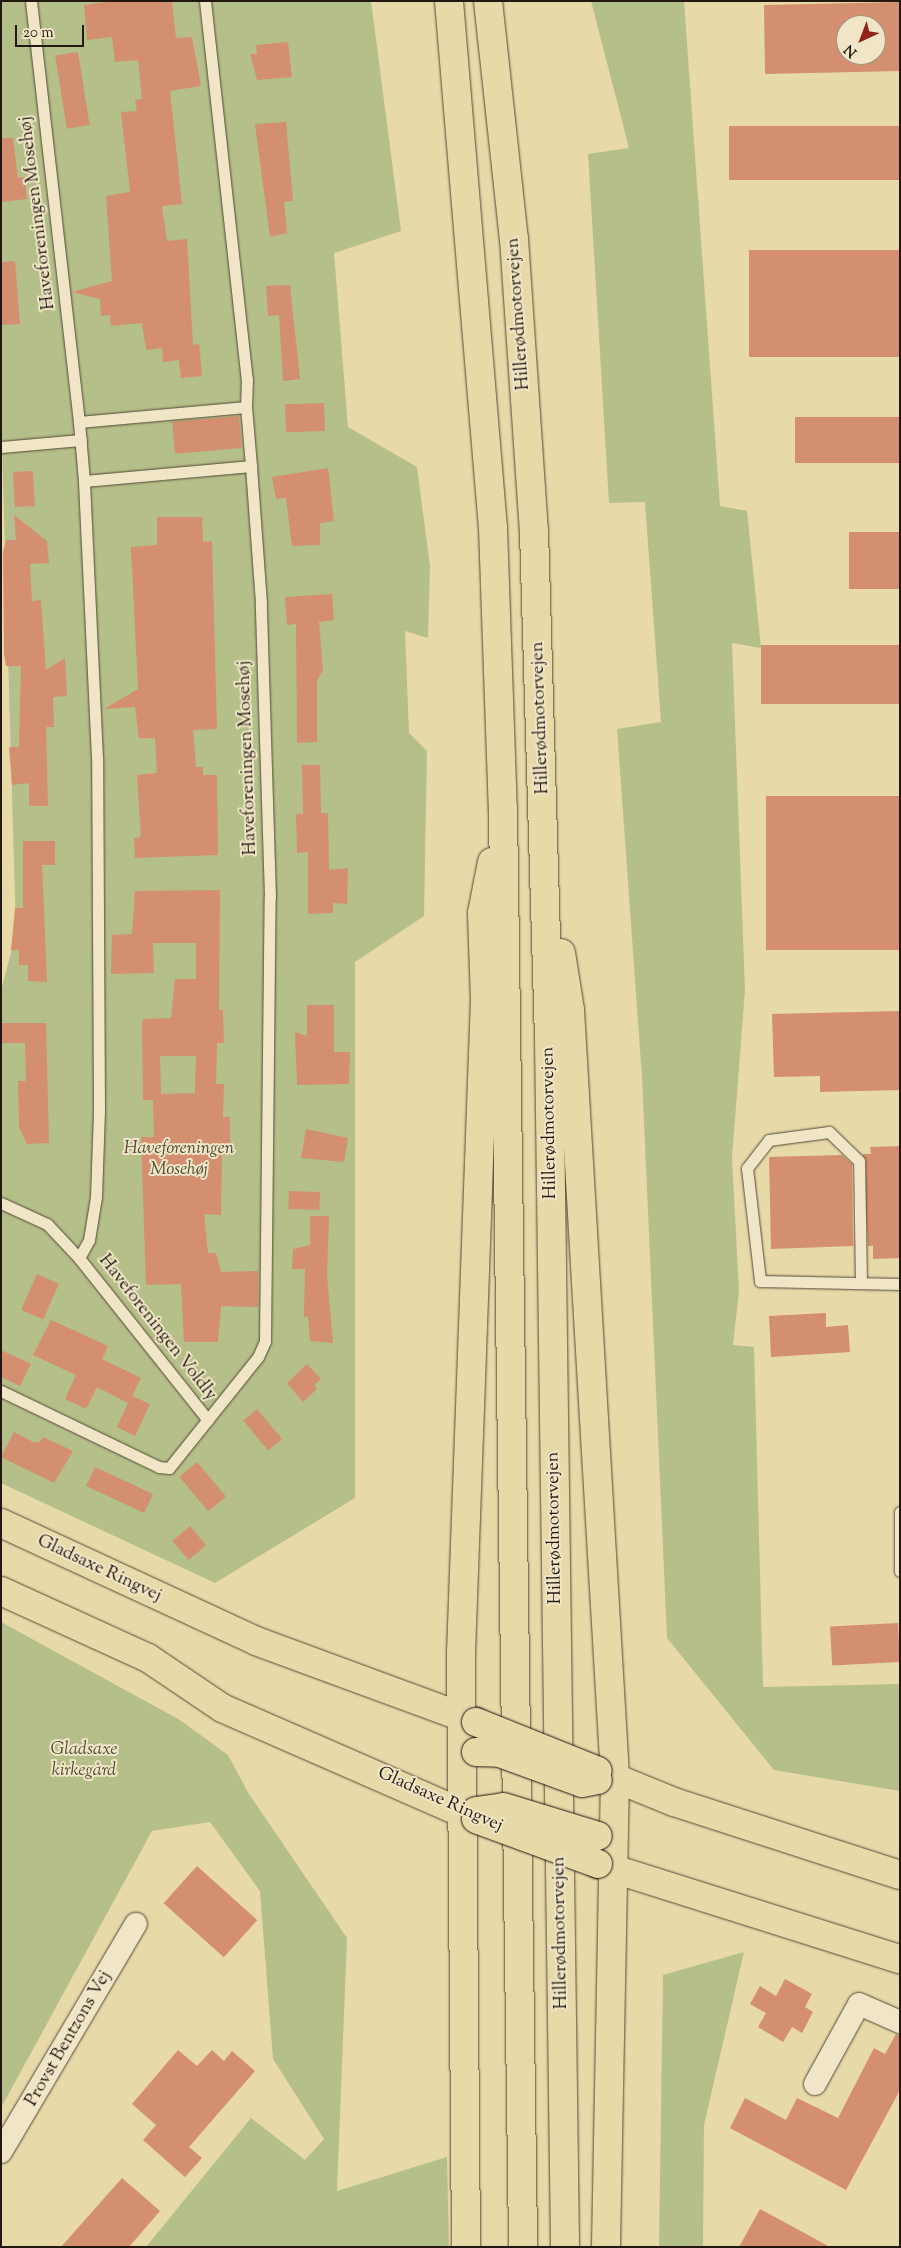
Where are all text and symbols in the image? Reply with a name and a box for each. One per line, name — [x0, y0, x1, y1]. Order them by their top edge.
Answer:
scale bar — [18, 15, 86, 47]
north arrow — [836, 15, 886, 65]
text: 20 m — [23, 23, 54, 44]
text: N — [841, 39, 862, 61]
street label: Haveforeningen Mosehøj — [15, 115, 61, 311]
street label: Hillerødmotorvejen — [503, 237, 535, 391]
street label: Hillerødmotorvejen — [528, 641, 554, 795]
street label: Haveforeningen Mosehøj — [234, 660, 262, 856]
street label: Hillerødmotorvejen — [538, 1046, 562, 1200]
park label: Haveforeningen Mosehøj — [124, 1139, 234, 1182]
street label: Haveforeningen Voldly — [93, 1251, 221, 1405]
street label: Hillerødmotorvejen — [543, 1451, 567, 1605]
street label: Gladsaxe Ringvej — [33, 1531, 165, 1607]
park label: Gladsaxe kirkegård — [50, 1740, 118, 1782]
street label: Gladsaxe Ringvej — [374, 1763, 506, 1837]
street label: Hillerødmotorvejen — [549, 1856, 573, 2010]
street label: Provst Bentzons Vej — [21, 1967, 117, 2111]

